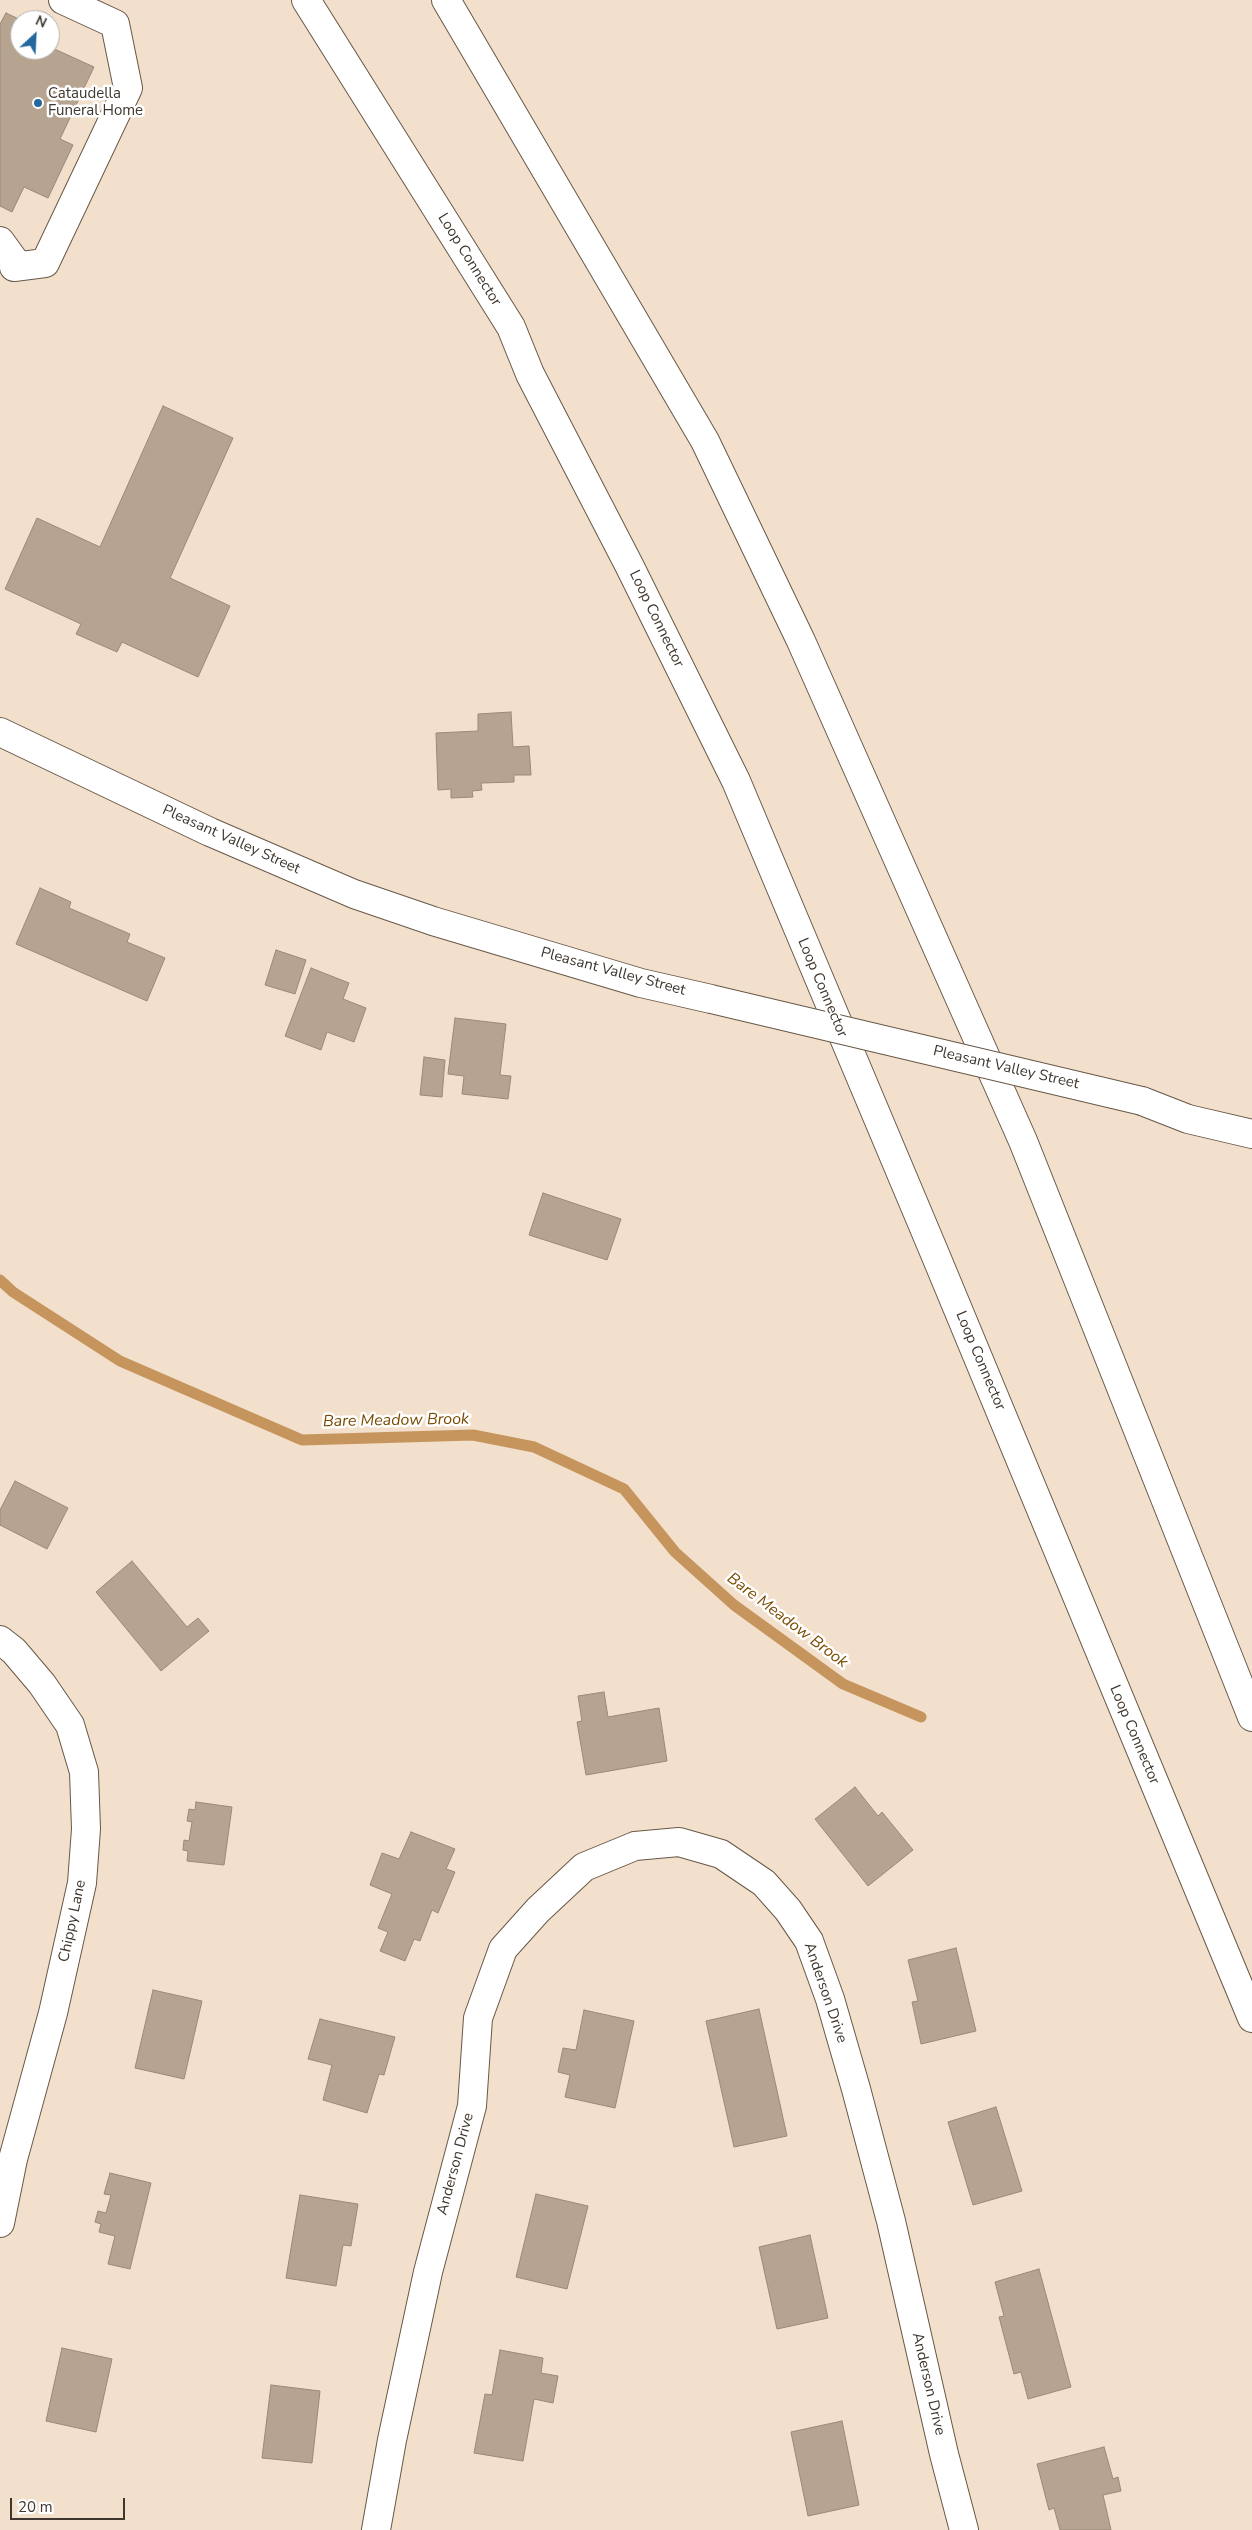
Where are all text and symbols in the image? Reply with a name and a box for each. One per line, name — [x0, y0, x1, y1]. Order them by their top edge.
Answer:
north arrow — [10, 10, 60, 60]
text: N — [32, 11, 50, 33]
place label: Cataudella Funeral Home — [48, 85, 143, 120]
marker: Cataudella Funeral Home — [32, 97, 44, 109]
street label: Loop Connector — [433, 210, 505, 310]
street label: Loop Connector — [625, 567, 687, 671]
street label: Pleasant Valley Street — [159, 801, 303, 879]
street label: Loop Connector — [793, 936, 851, 1040]
street label: Pleasant Valley Street — [539, 944, 687, 1000]
street label: Pleasant Valley Street — [931, 1042, 1081, 1094]
street label: Loop Connector — [951, 1309, 1009, 1413]
water label: Bare Meadow Brook — [323, 1410, 469, 1432]
water label: Bare Meadow Brook — [723, 1569, 851, 1673]
street label: Loop Connector — [1105, 1683, 1163, 1787]
street label: Chippy Lane — [56, 1878, 90, 1964]
street label: Anderson Drive — [799, 1940, 851, 2046]
street label: Anderson Drive — [434, 2111, 478, 2217]
street label: Anderson Drive — [907, 2331, 949, 2437]
scale bar — [12, 2488, 128, 2520]
text: 20 m — [18, 2497, 53, 2517]

